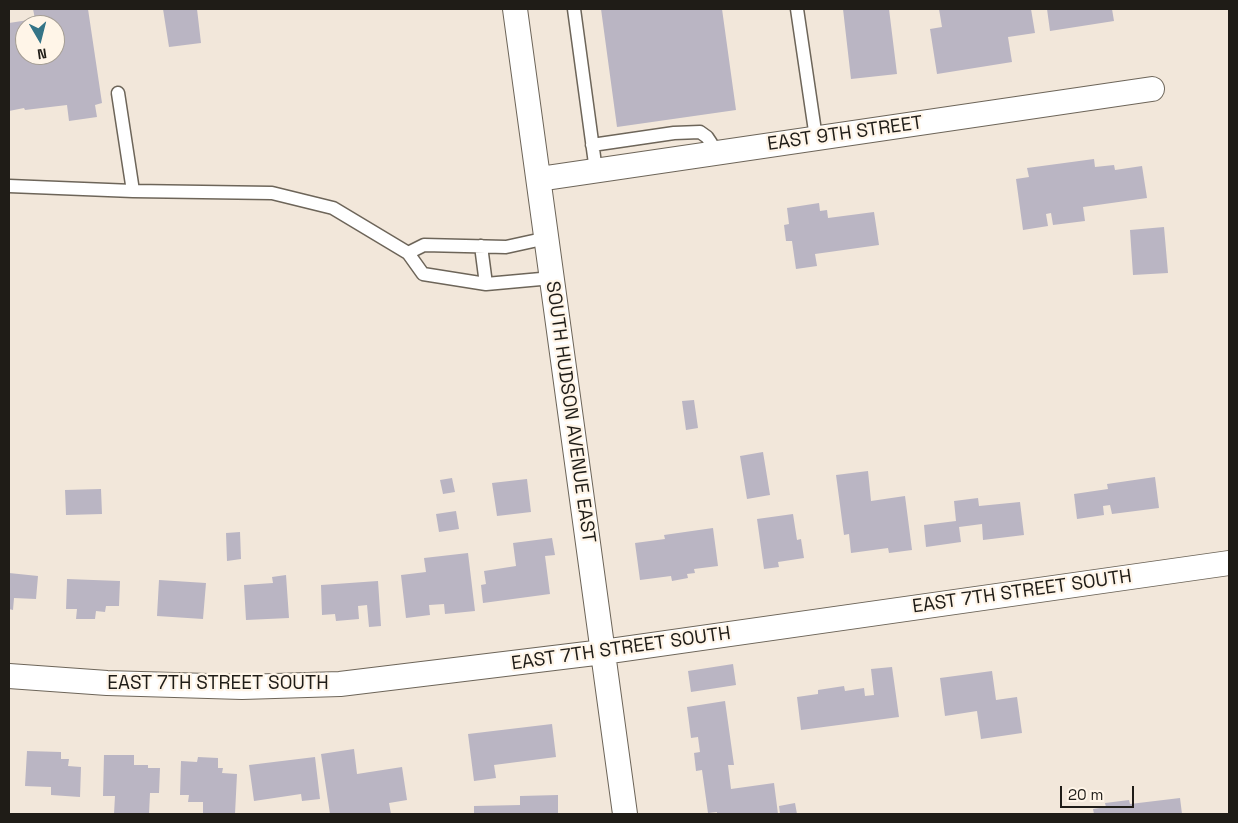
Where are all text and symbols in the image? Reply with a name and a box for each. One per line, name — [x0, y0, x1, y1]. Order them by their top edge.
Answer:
north arrow — [15, 15, 65, 65]
text: N — [36, 44, 48, 63]
street label: EAST 9TH STREET — [766, 112, 924, 156]
street label: SOUTH HUDSON AVENUE EAST — [540, 280, 600, 544]
street label: EAST 7TH STREET SOUTH — [911, 565, 1133, 619]
street label: EAST 7TH STREET SOUTH — [510, 622, 732, 676]
street label: EAST 7TH STREET SOUTH — [107, 673, 329, 695]
scale bar — [1063, 776, 1137, 808]
text: 20 m — [1068, 785, 1103, 804]

